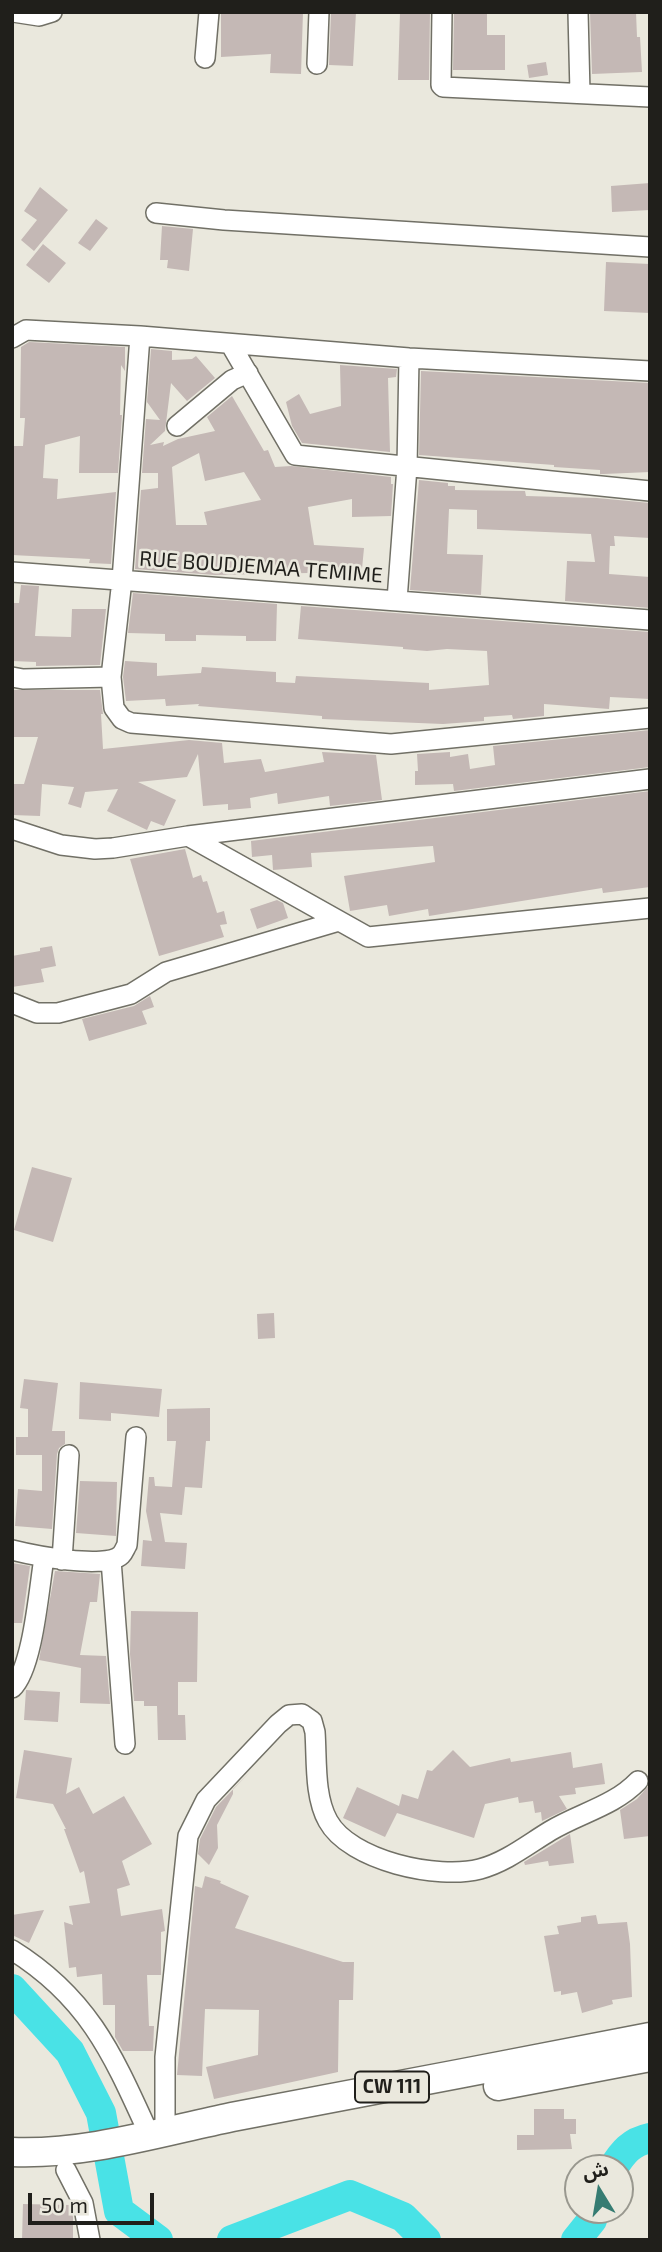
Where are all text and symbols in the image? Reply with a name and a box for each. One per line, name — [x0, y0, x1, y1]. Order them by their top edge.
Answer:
street label: RUE BOUDJEMAA TEMIME — [138, 546, 384, 588]
road number: CW 111 — [355, 2072, 429, 2102]
north arrow — [564, 2154, 634, 2224]
text: ش — [580, 2156, 610, 2184]
scale bar — [32, 2178, 158, 2222]
text: 50 m — [41, 2192, 88, 2217]

